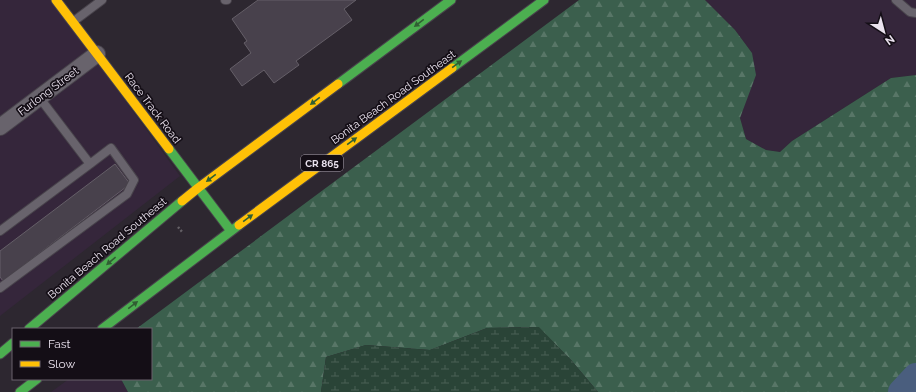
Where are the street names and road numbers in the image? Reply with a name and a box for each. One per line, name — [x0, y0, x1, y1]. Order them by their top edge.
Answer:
street label: Bonita Beach Road Southeast — [329, 48, 458, 147]
street label: Furlong Street — [15, 64, 81, 118]
street label: Race Track Road — [122, 71, 183, 146]
road number: CR 865 — [301, 155, 343, 171]
street label: Bonita Beach Road Southeast — [45, 195, 169, 302]

